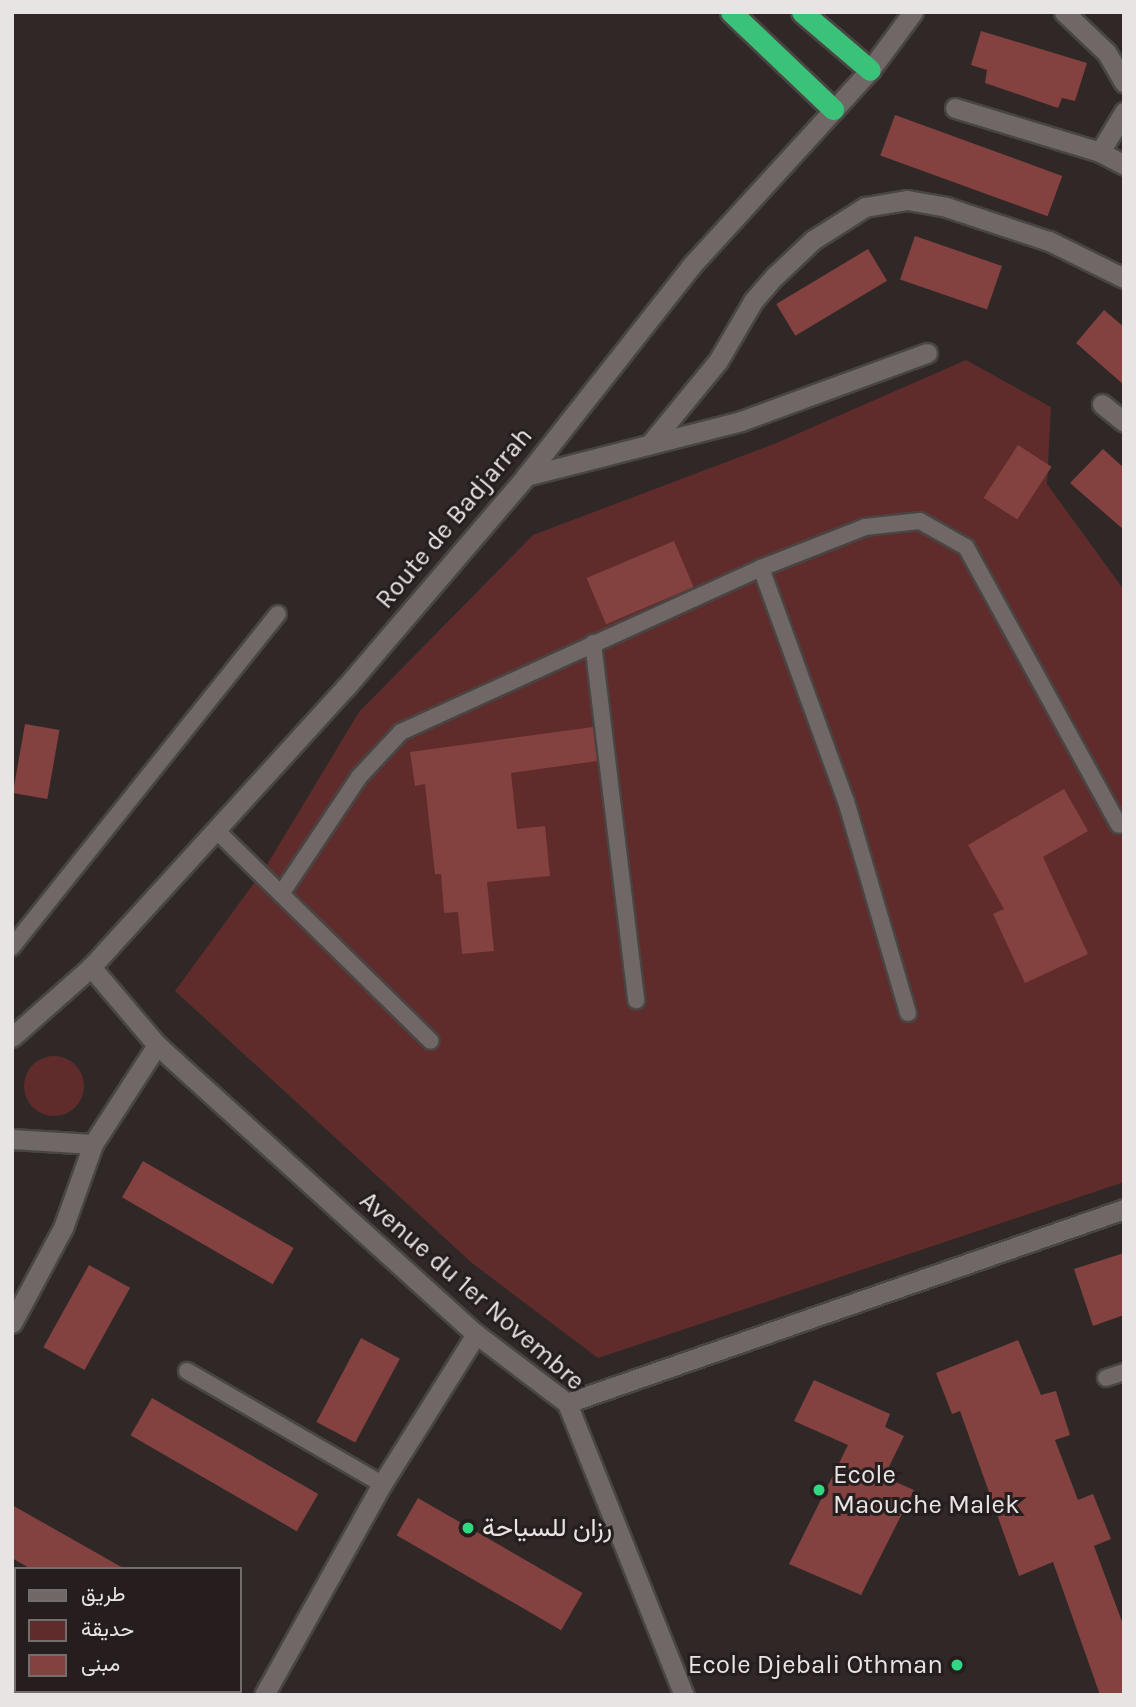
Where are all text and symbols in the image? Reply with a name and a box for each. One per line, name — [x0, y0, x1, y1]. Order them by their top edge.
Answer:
street label: Route de Badjarrah — [369, 421, 539, 615]
street label: Avenue du 1er Novembre — [353, 1185, 591, 1397]
place label: Ecole Maouche Malek — [833, 1459, 1020, 1520]
marker: Ecole Maouche Malek — [811, 1482, 827, 1498]
place label: رزان للسياحة — [482, 1512, 612, 1544]
marker: رزان للسياحة — [460, 1520, 476, 1536]
legend — [14, 1567, 242, 1693]
text: طريق — [81, 1582, 126, 1606]
text: حديقة — [81, 1617, 134, 1641]
place label: Ecole Djebali Othman — [688, 1649, 943, 1681]
text: مبنى — [81, 1652, 120, 1676]
marker: Ecole Djebali Othman — [949, 1657, 965, 1673]

